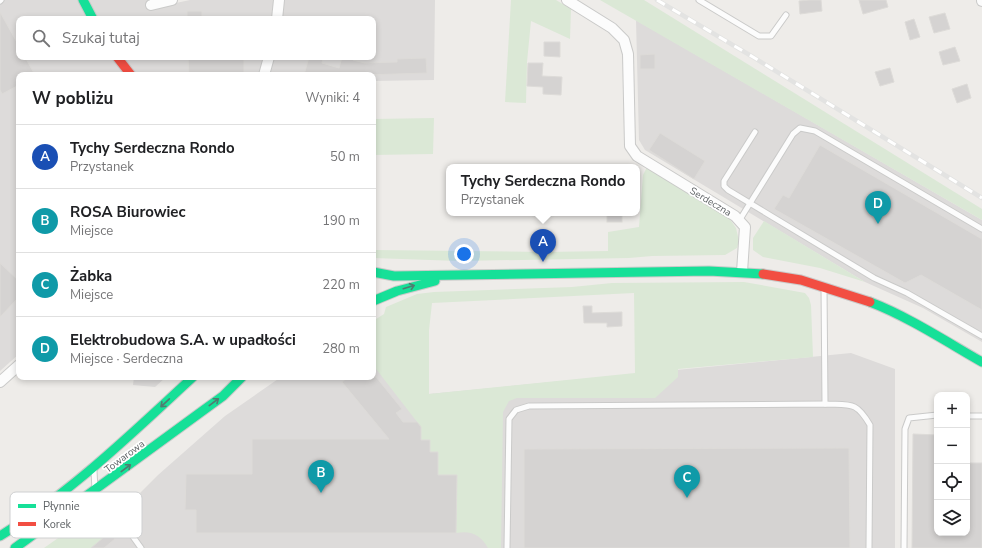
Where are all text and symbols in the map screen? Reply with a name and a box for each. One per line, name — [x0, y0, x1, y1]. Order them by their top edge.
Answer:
search box — [16, 16, 376, 60]
icon: search — [30, 27, 52, 49]
text: Szukaj tutaj — [62, 28, 140, 48]
text: W pobliżu — [32, 87, 113, 110]
text: Wyniki: 4 — [305, 89, 360, 107]
text: Tychy Serdeczna Rondo — [70, 138, 235, 158]
text: A — [40, 148, 50, 166]
text: 50 m — [330, 148, 360, 166]
text: Przystanek — [70, 158, 134, 176]
popup — [446, 164, 640, 216]
text: Tychy Serdeczna Rondo — [461, 171, 625, 191]
street label: Serdeczna — [687, 184, 734, 220]
text: Przystanek — [461, 191, 524, 209]
pin: D — [865, 191, 891, 224]
text: ROSA Biurowiec — [70, 202, 186, 222]
text: B — [41, 212, 49, 230]
text: 190 m — [322, 212, 360, 230]
text: Miejsce — [70, 222, 113, 240]
pin: A — [530, 229, 556, 262]
your location — [454, 244, 474, 264]
text: Żabka — [70, 266, 112, 286]
text: C — [41, 276, 49, 294]
text: 220 m — [322, 276, 360, 294]
one-way arrow — [403, 283, 416, 290]
text: Miejsce — [70, 286, 113, 304]
text: Elektrobudowa S.A. w upadłości — [70, 330, 296, 350]
text: D — [40, 340, 50, 358]
text: 280 m — [322, 340, 360, 358]
text: Miejsce · Serdeczna — [70, 350, 183, 368]
map controls — [934, 392, 970, 536]
button: + — [934, 392, 970, 428]
one-way arrow — [208, 398, 219, 406]
one-way arrow — [159, 399, 170, 408]
button: − — [934, 428, 970, 464]
street label: Towarowa — [102, 437, 148, 477]
pin: B — [308, 460, 334, 493]
one-way arrow — [120, 464, 131, 472]
button: locate — [934, 464, 970, 500]
pin: C — [674, 465, 700, 498]
legend — [10, 492, 142, 538]
text: Płynnie — [43, 499, 80, 514]
button: layers — [934, 500, 970, 536]
text: Korek — [43, 517, 72, 532]

